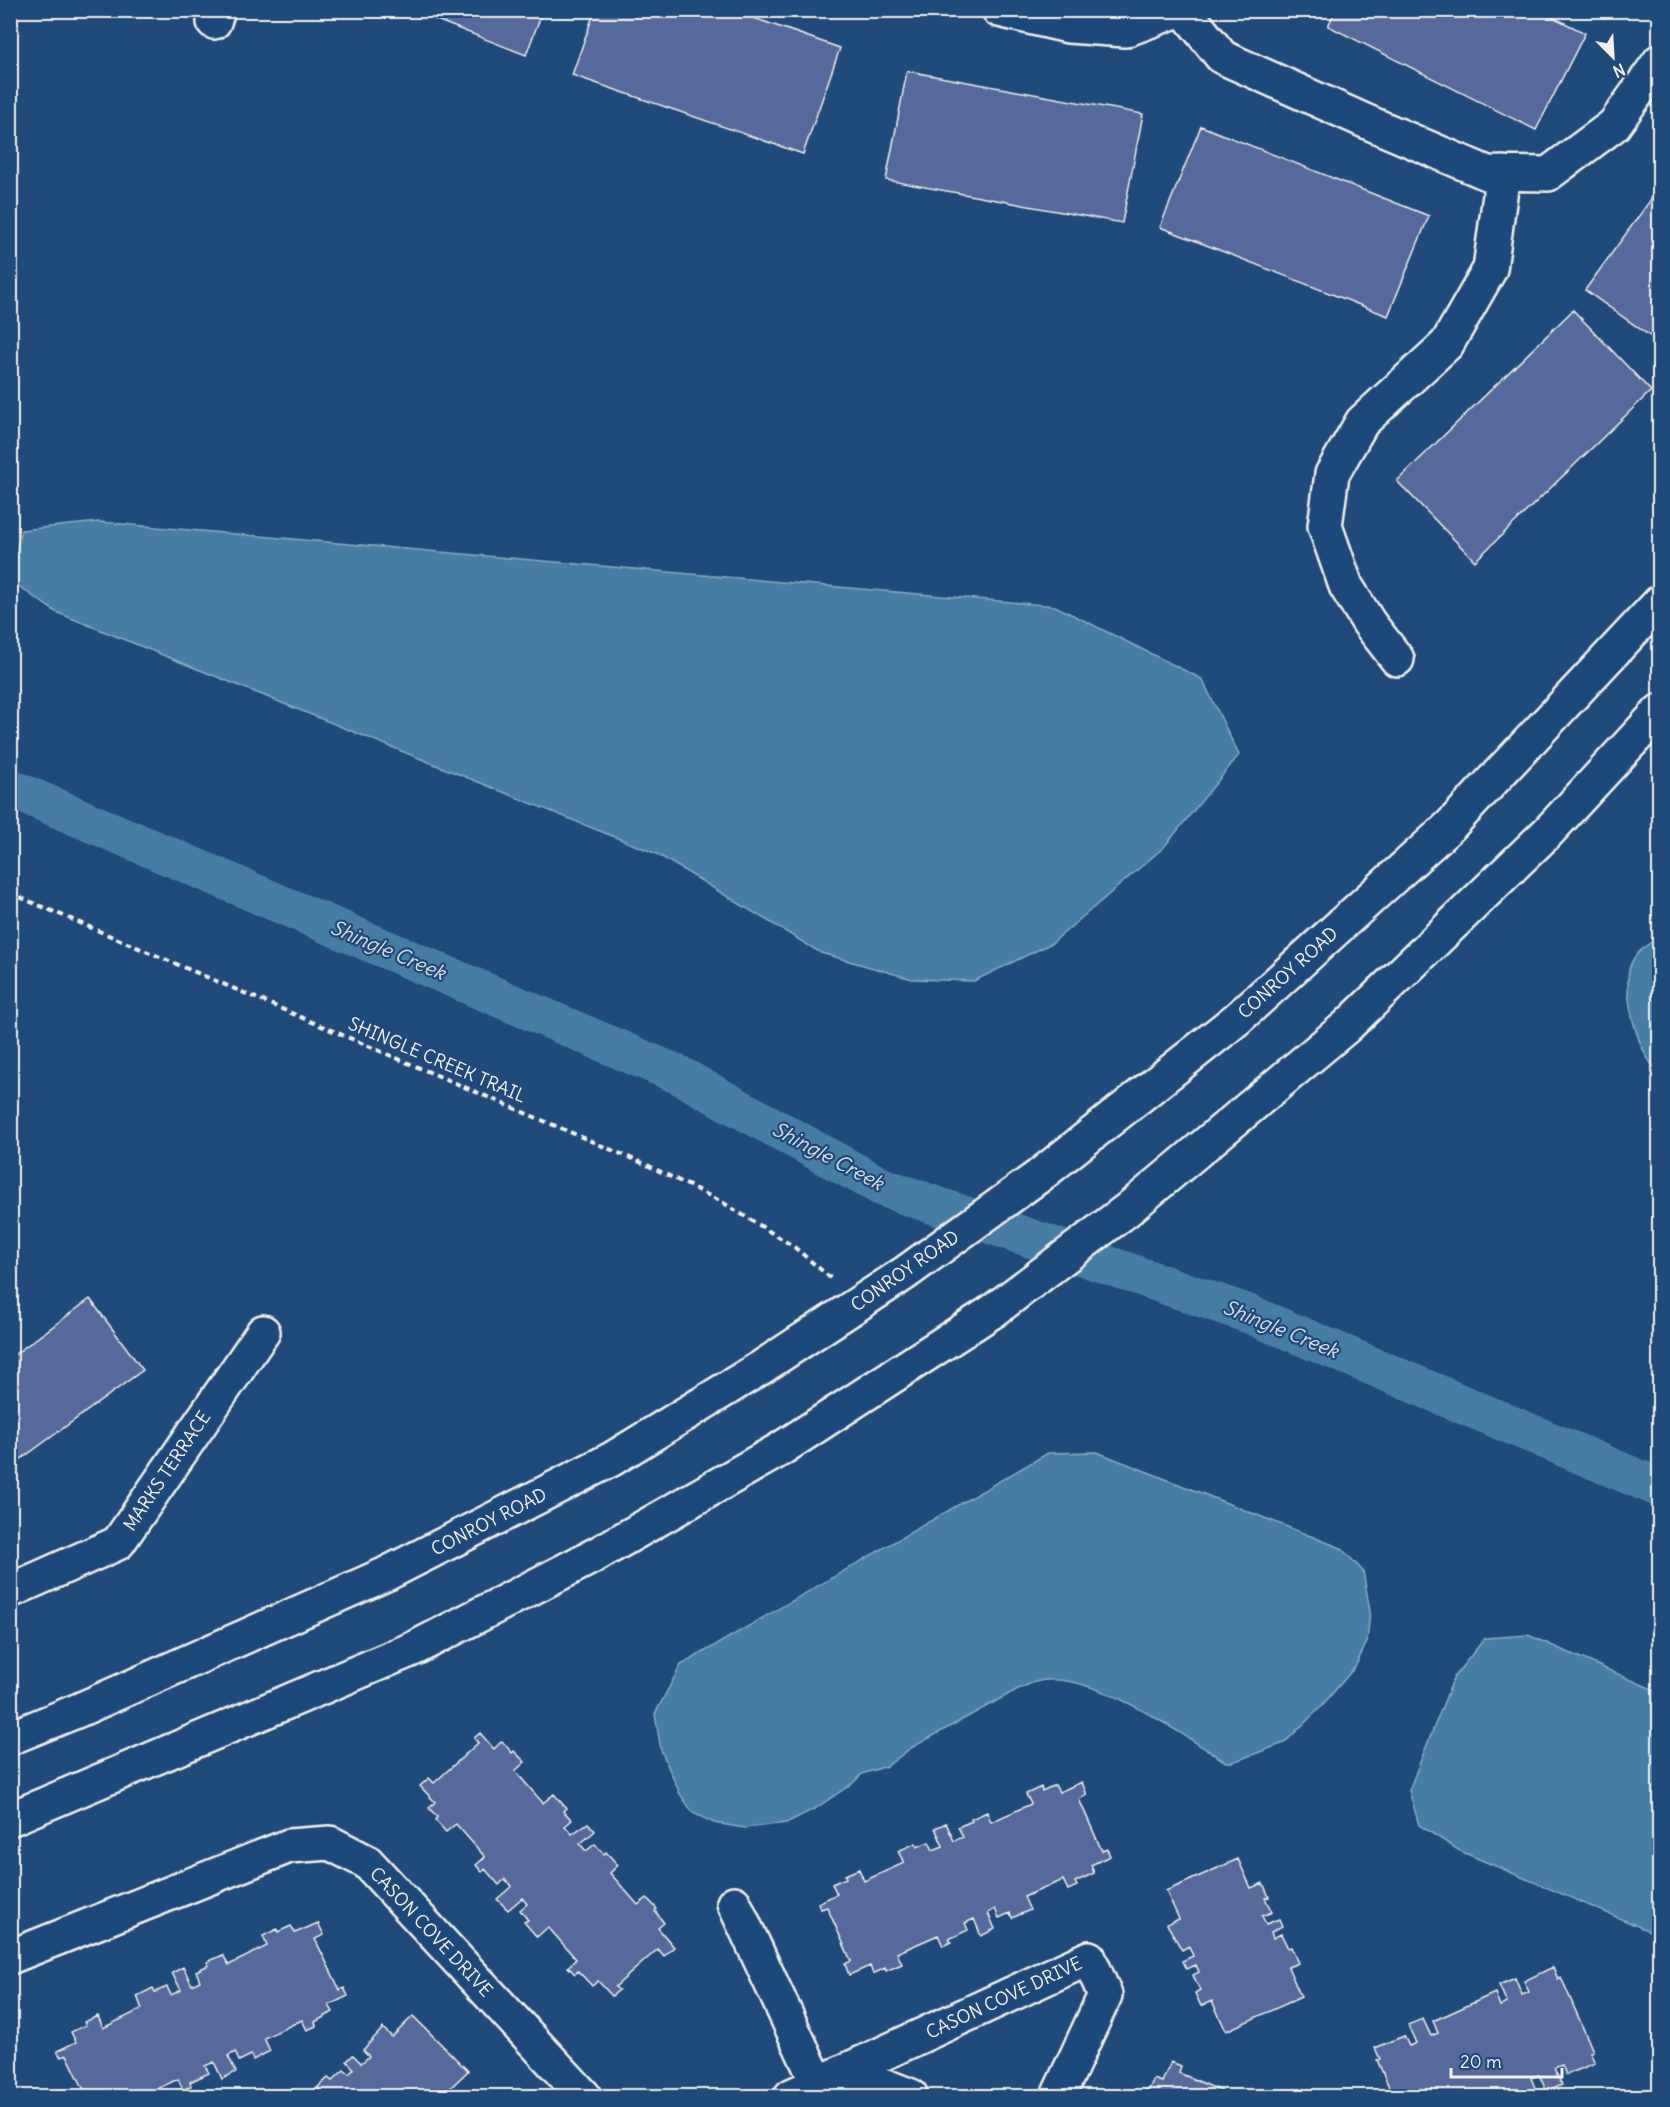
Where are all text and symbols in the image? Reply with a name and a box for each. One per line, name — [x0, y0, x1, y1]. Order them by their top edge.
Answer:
north arrow — [1583, 27, 1643, 87]
text: N — [1610, 59, 1628, 82]
water label: Shingle Creek — [327, 914, 451, 986]
street label: CONROY ROAD — [1233, 922, 1342, 1024]
street label: SHINGLE CREEK TRAIL — [345, 1012, 530, 1107]
water label: Shingle Creek — [768, 1116, 890, 1196]
street label: CONROY ROAD — [846, 1225, 963, 1316]
water label: Shingle Creek — [1220, 1294, 1344, 1364]
street label: MARKS TERRACE — [118, 1406, 215, 1535]
street label: CONROY ROAD — [427, 1483, 550, 1561]
street label: CASON COVE DRIVE — [365, 1862, 498, 2001]
street label: CASON COVE DRIVE — [922, 1951, 1085, 2044]
scale bar — [1451, 2041, 1562, 2079]
text: 20 m — [1460, 2050, 1502, 2073]

